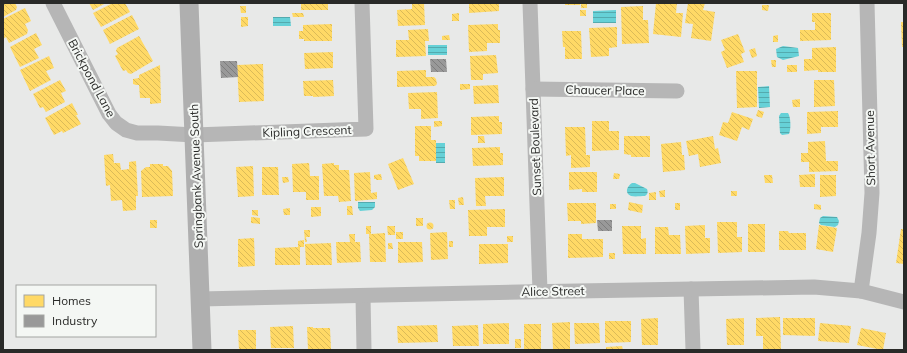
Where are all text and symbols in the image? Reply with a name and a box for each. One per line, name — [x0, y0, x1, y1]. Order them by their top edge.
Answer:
street label: Brickpond Lane — [65, 36, 119, 120]
street label: Chaucer Place — [565, 82, 645, 98]
street label: Sunset Boulevard — [526, 98, 544, 196]
street label: Springbank Avenue South — [186, 104, 206, 248]
street label: Short Avenue — [862, 110, 878, 186]
street label: Kipling Crescent — [262, 122, 352, 140]
street label: Alice Street — [521, 283, 585, 299]
legend — [16, 285, 156, 337]
text: Homes — [52, 293, 91, 308]
text: Industry — [52, 313, 98, 328]

